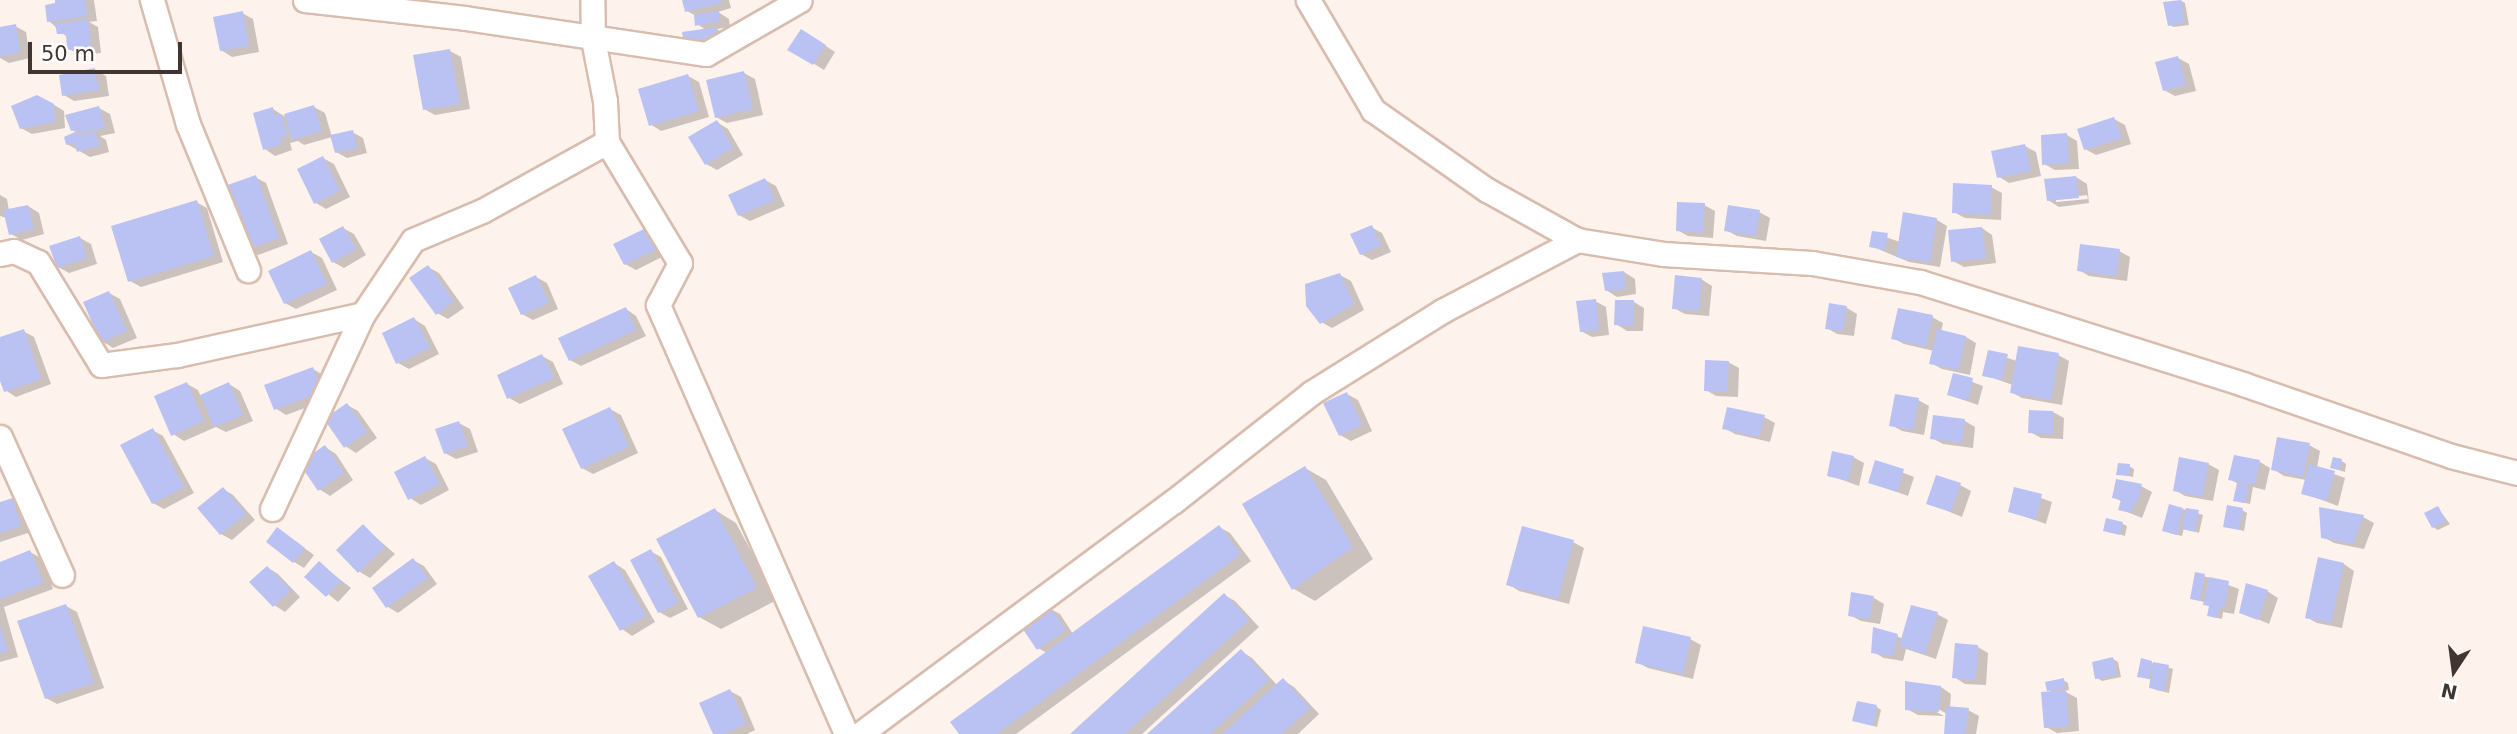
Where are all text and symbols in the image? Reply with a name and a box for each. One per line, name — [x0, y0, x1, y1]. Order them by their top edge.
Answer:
scale bar — [32, 28, 186, 72]
text: 50 m — [41, 42, 95, 66]
north arrow — [2419, 636, 2489, 706]
text: N — [2439, 679, 2459, 704]

